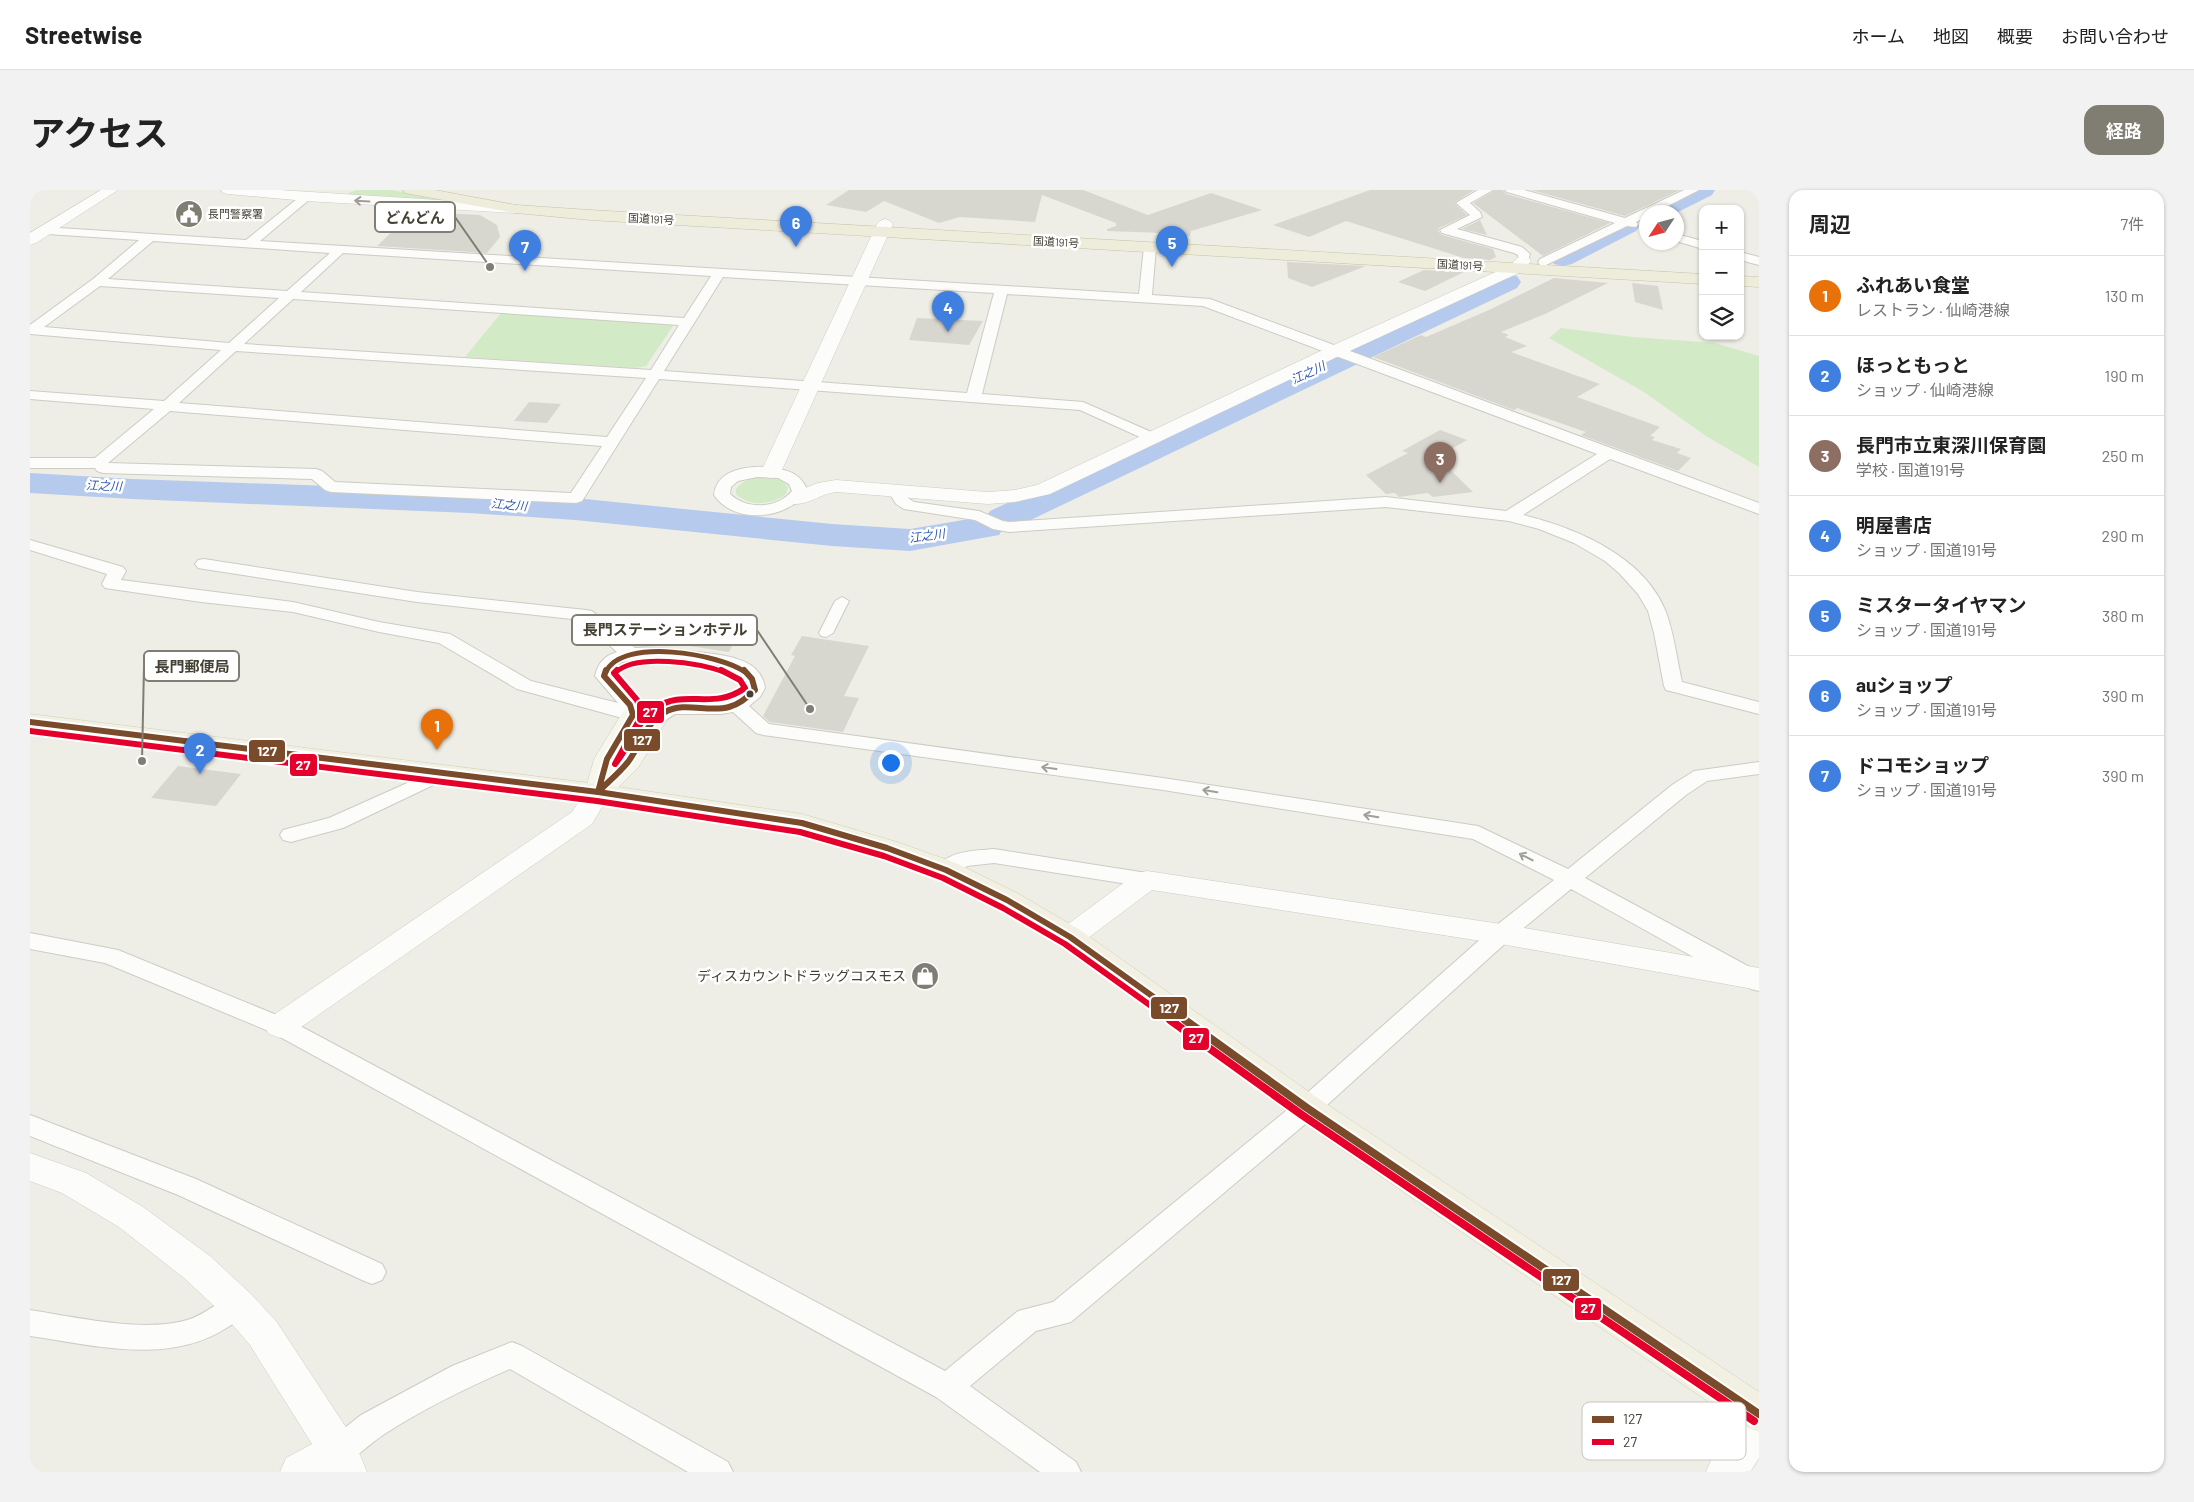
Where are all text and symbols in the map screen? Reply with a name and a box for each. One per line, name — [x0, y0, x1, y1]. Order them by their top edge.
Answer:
text: Streetwise — [25, 20, 142, 49]
text: ホーム — [1852, 25, 1905, 47]
text: 地図 — [1933, 25, 1969, 47]
text: 概要 — [1997, 25, 2033, 47]
text: お問い合わせ — [2061, 25, 2169, 47]
button: 経路 — [2084, 105, 2164, 155]
text: アクセス — [30, 111, 168, 153]
one-way arrow — [354, 196, 370, 205]
public building icon: 長門警察署 — [174, 199, 204, 229]
callout: どんどん — [375, 202, 455, 232]
north arrow — [1639, 205, 1684, 250]
map controls — [1699, 205, 1744, 340]
button: + — [1699, 205, 1744, 250]
pin: 6 — [780, 206, 812, 247]
place label: 長門警察署 — [208, 207, 263, 220]
text: どんどん — [385, 208, 445, 226]
street label: 国道191号 — [628, 211, 674, 226]
text: 周辺 — [1809, 211, 1851, 236]
text: 7件 — [2120, 214, 2144, 233]
pin: 5 — [1156, 226, 1188, 267]
pin: 7 — [509, 230, 541, 271]
street label: 国道191号 — [1033, 234, 1079, 249]
button: − — [1699, 250, 1744, 295]
street label: 国道191号 — [1437, 257, 1483, 272]
text: ふれあい食堂 — [1856, 273, 1970, 296]
text: 1 — [1822, 286, 1828, 305]
text: 130 m — [2105, 286, 2144, 305]
pin: 4 — [932, 291, 964, 332]
button: layers — [1699, 295, 1744, 340]
text: レストラン · 仙崎港線 — [1856, 300, 2010, 319]
text: ほっともっと — [1856, 353, 1970, 376]
water label: 江之川 — [1288, 357, 1329, 386]
text: 2 — [1821, 366, 1829, 385]
text: 190 m — [2105, 366, 2144, 385]
text: ショップ · 仙崎港線 — [1856, 380, 1994, 399]
text: 長門市立東深川保育園 — [1856, 433, 2046, 456]
pin: 3 — [1424, 442, 1456, 483]
text: 3 — [1821, 446, 1829, 465]
text: 250 m — [2102, 446, 2144, 465]
text: 学校 · 国道191号 — [1856, 460, 1965, 479]
water label: 江之川 — [86, 477, 124, 493]
water label: 江之川 — [491, 495, 530, 513]
text: 明屋書店 — [1856, 513, 1932, 536]
water label: 江之川 — [908, 525, 948, 544]
text: 4 — [1820, 526, 1830, 545]
text: 290 m — [2102, 526, 2144, 545]
text: ショップ · 国道191号 — [1856, 540, 1997, 559]
text: ミスタータイヤマン — [1856, 593, 2026, 616]
text: 5 — [1821, 606, 1829, 625]
text: 380 m — [2102, 606, 2144, 625]
callout: 長門ステーションホテル — [572, 615, 757, 645]
text: 長門ステーションホテル — [583, 620, 747, 638]
text: ショップ · 国道191号 — [1856, 620, 1997, 639]
callout: 長門郵便局 — [144, 651, 239, 681]
text: 長門郵便局 — [154, 657, 230, 675]
text: auショップ — [1856, 673, 1952, 696]
text: 6 — [1821, 686, 1829, 705]
text: 390 m — [2102, 686, 2144, 705]
unlabelled marker — [745, 689, 755, 699]
line badge: 27 — [636, 700, 665, 724]
text: ショップ · 国道191号 — [1856, 700, 1997, 719]
text: 27 — [643, 703, 657, 720]
pin: 1 — [421, 709, 453, 750]
line badge: 127 — [623, 728, 661, 752]
text: 127 — [632, 731, 652, 748]
pin: 2 — [184, 733, 216, 774]
line badge: 127 — [248, 739, 286, 763]
text: 127 — [257, 742, 277, 759]
your location — [878, 750, 904, 776]
line badge: 27 — [289, 753, 318, 777]
text: ドコモショップ — [1856, 753, 1989, 776]
text: 27 — [296, 756, 310, 773]
one-way arrow — [1042, 763, 1058, 773]
text: 7 — [1821, 766, 1829, 785]
text: 390 m — [2102, 766, 2144, 785]
text: ショップ · 国道191号 — [1856, 780, 1997, 799]
one-way arrow — [1203, 786, 1219, 796]
one-way arrow — [1363, 811, 1379, 821]
one-way arrow — [1519, 852, 1534, 861]
shop icon: ディスカウントドラッグコスモス — [910, 961, 940, 991]
place label: ディスカウントドラッグコスモス — [697, 967, 906, 984]
line badge: 127 — [1150, 996, 1188, 1020]
text: 127 — [1159, 999, 1179, 1016]
line badge: 27 — [1182, 1027, 1210, 1051]
text: 27 — [1189, 1029, 1203, 1046]
line badge: 127 — [1542, 1268, 1580, 1292]
text: 127 — [1551, 1271, 1571, 1288]
line badge: 27 — [1574, 1297, 1602, 1321]
text: 27 — [1581, 1299, 1595, 1316]
legend — [1582, 1402, 1746, 1460]
text: 127 — [1623, 1410, 1642, 1427]
text: 27 — [1623, 1433, 1638, 1450]

